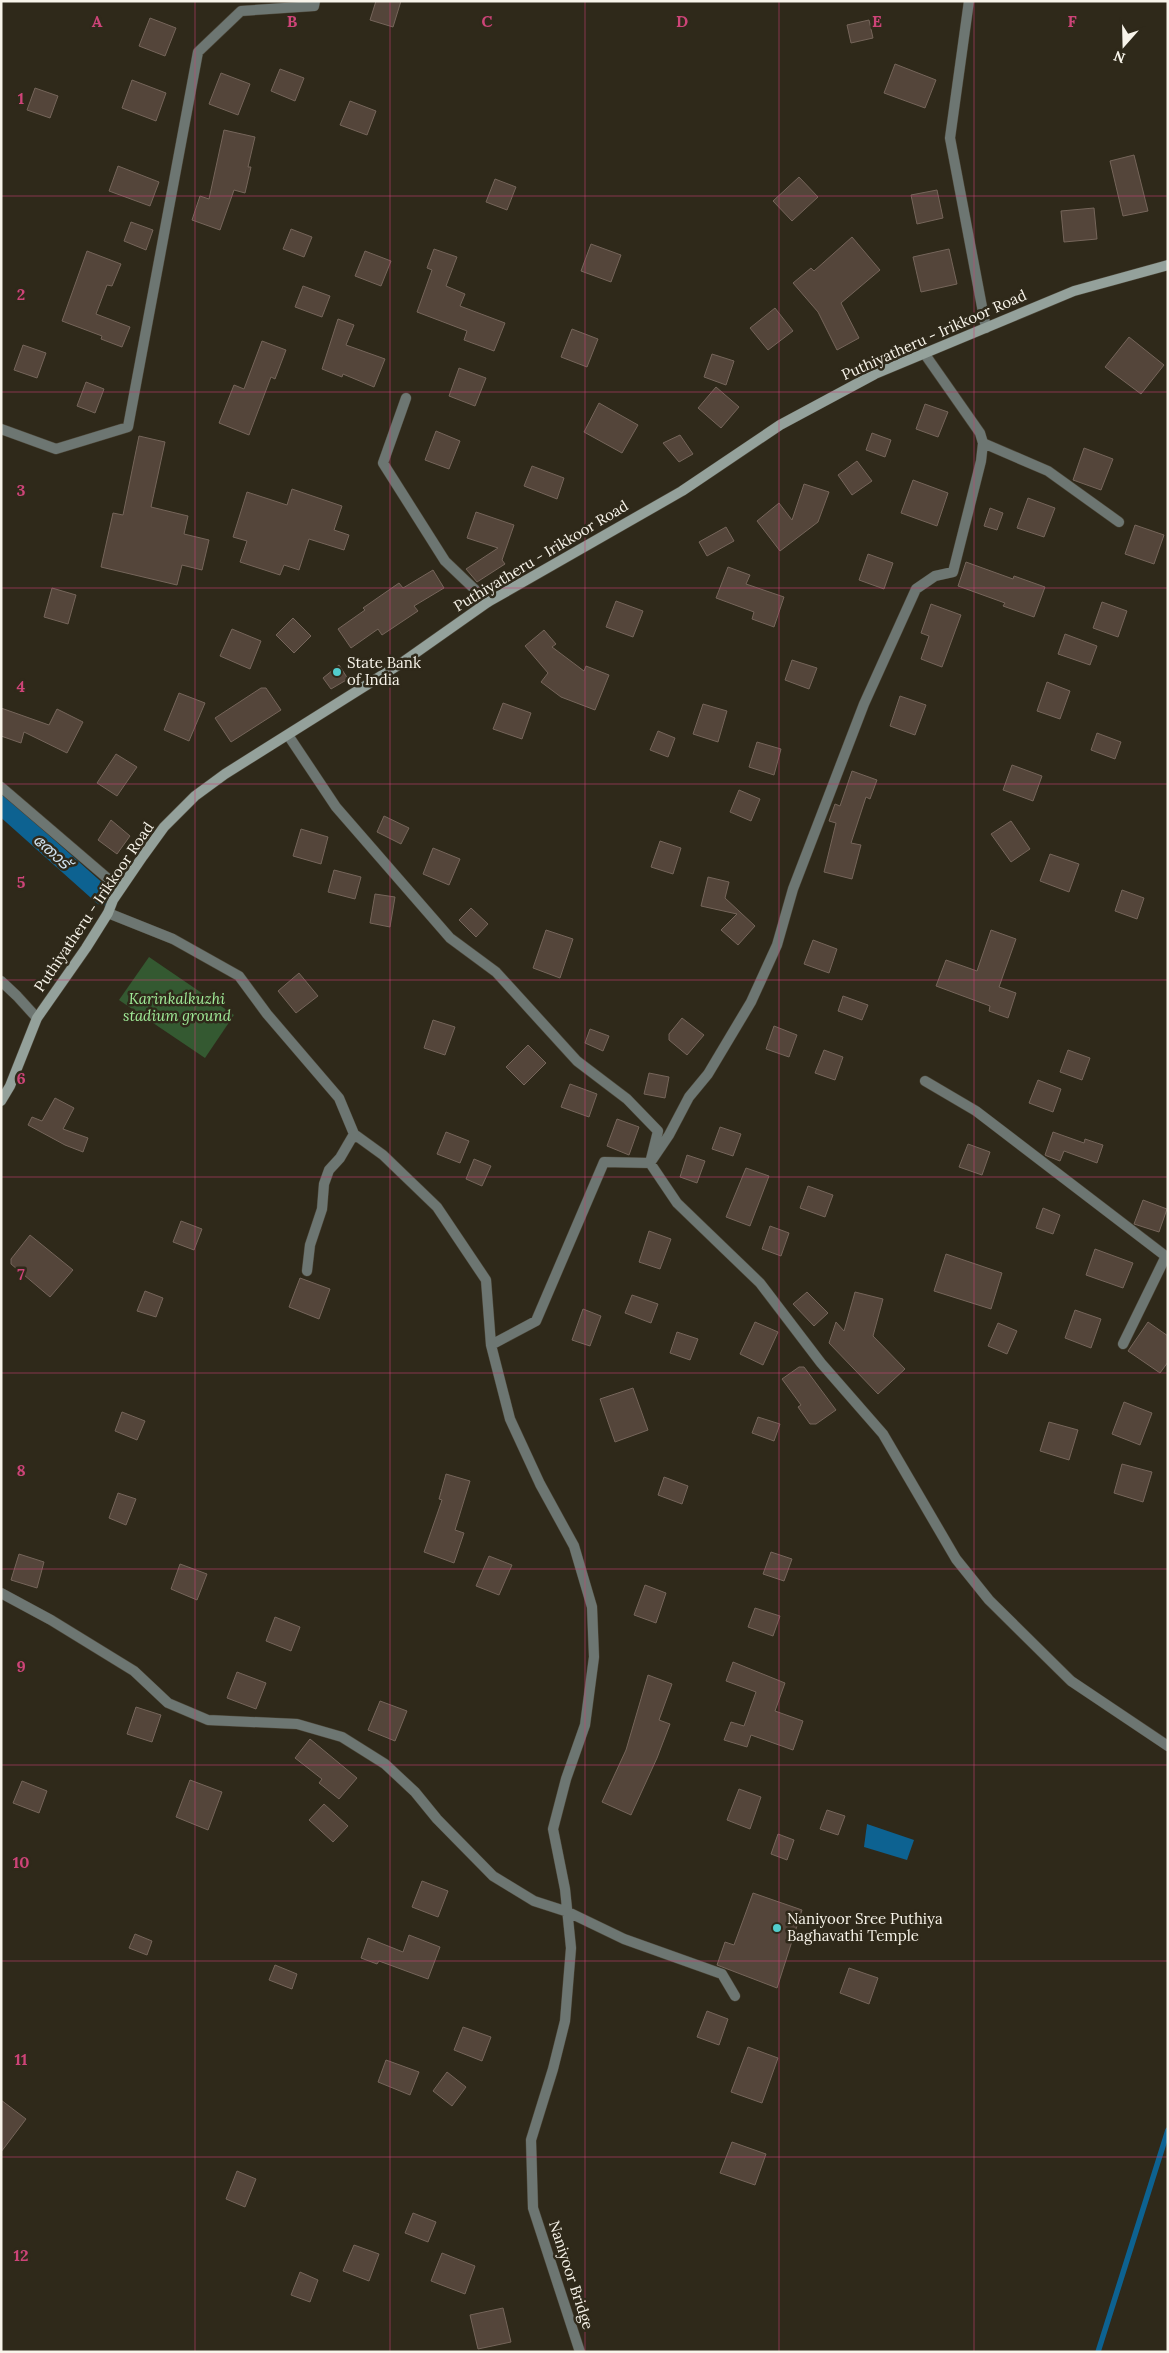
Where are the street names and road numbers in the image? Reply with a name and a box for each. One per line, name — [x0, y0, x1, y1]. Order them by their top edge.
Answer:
street label: Puthiyatheru - Irikkoor Road — [838, 285, 1029, 384]
street label: Puthiyatheru - Irikkoor Road — [450, 496, 632, 615]
street label: Puthiyatheru - Irikkoor Road — [30, 818, 158, 995]
street label: Naniyoor Bridge — [545, 2218, 598, 2332]

